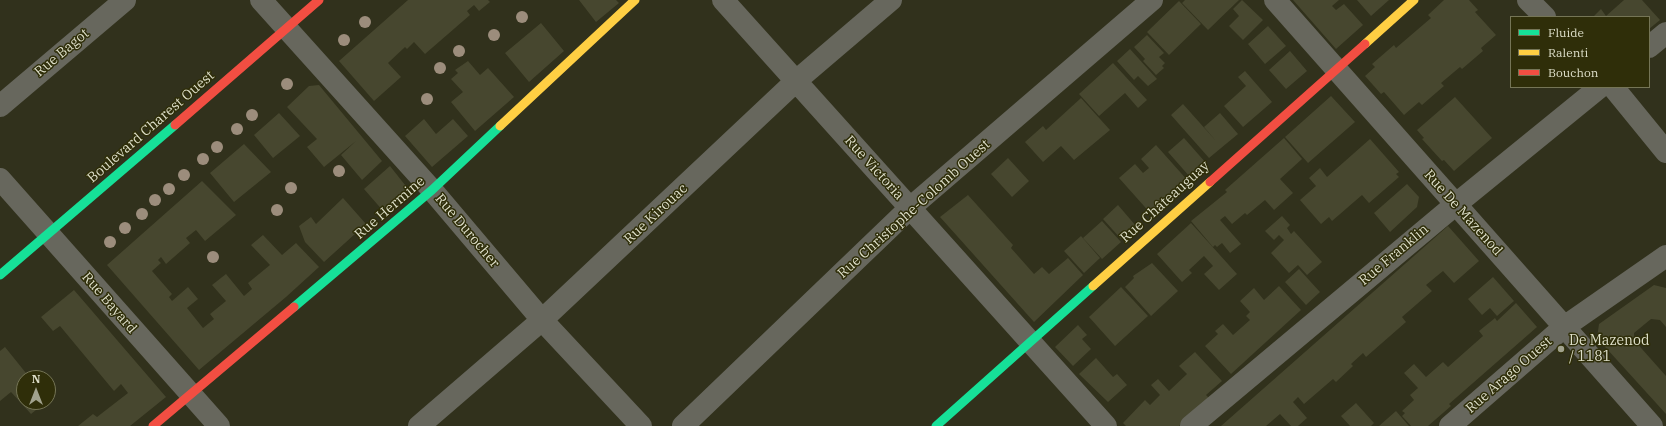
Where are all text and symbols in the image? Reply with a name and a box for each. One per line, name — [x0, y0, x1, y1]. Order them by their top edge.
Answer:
legend — [1510, 16, 1650, 88]
street label: Rue Bagot — [31, 25, 93, 81]
text: Fluide — [1548, 25, 1584, 40]
text: Ralenti — [1548, 45, 1588, 60]
text: Bouchon — [1548, 65, 1598, 80]
street label: Boulevard Charest Ouest — [84, 67, 218, 187]
street label: Rue Victoria — [841, 132, 907, 204]
street label: Rue Christophe-Colomb Ouest — [834, 136, 994, 282]
street label: Rue Châteauguay — [1117, 158, 1213, 246]
street label: Rue De Mazenod — [1420, 167, 1506, 259]
street label: Rue Hermine — [351, 173, 429, 243]
street label: Rue Kirouac — [621, 180, 691, 248]
street label: Rue Durocher — [431, 191, 503, 271]
street label: Rue Franklin — [1356, 221, 1432, 289]
street label: Rue Bayard — [78, 269, 140, 337]
street label: Rue Arago Ouest — [1462, 333, 1556, 417]
place label: De Mazenod / 1181 — [1569, 333, 1649, 366]
marker: De Mazenod / 1181 — [1556, 344, 1566, 354]
north arrow — [16, 370, 56, 410]
text: N — [32, 372, 40, 386]

